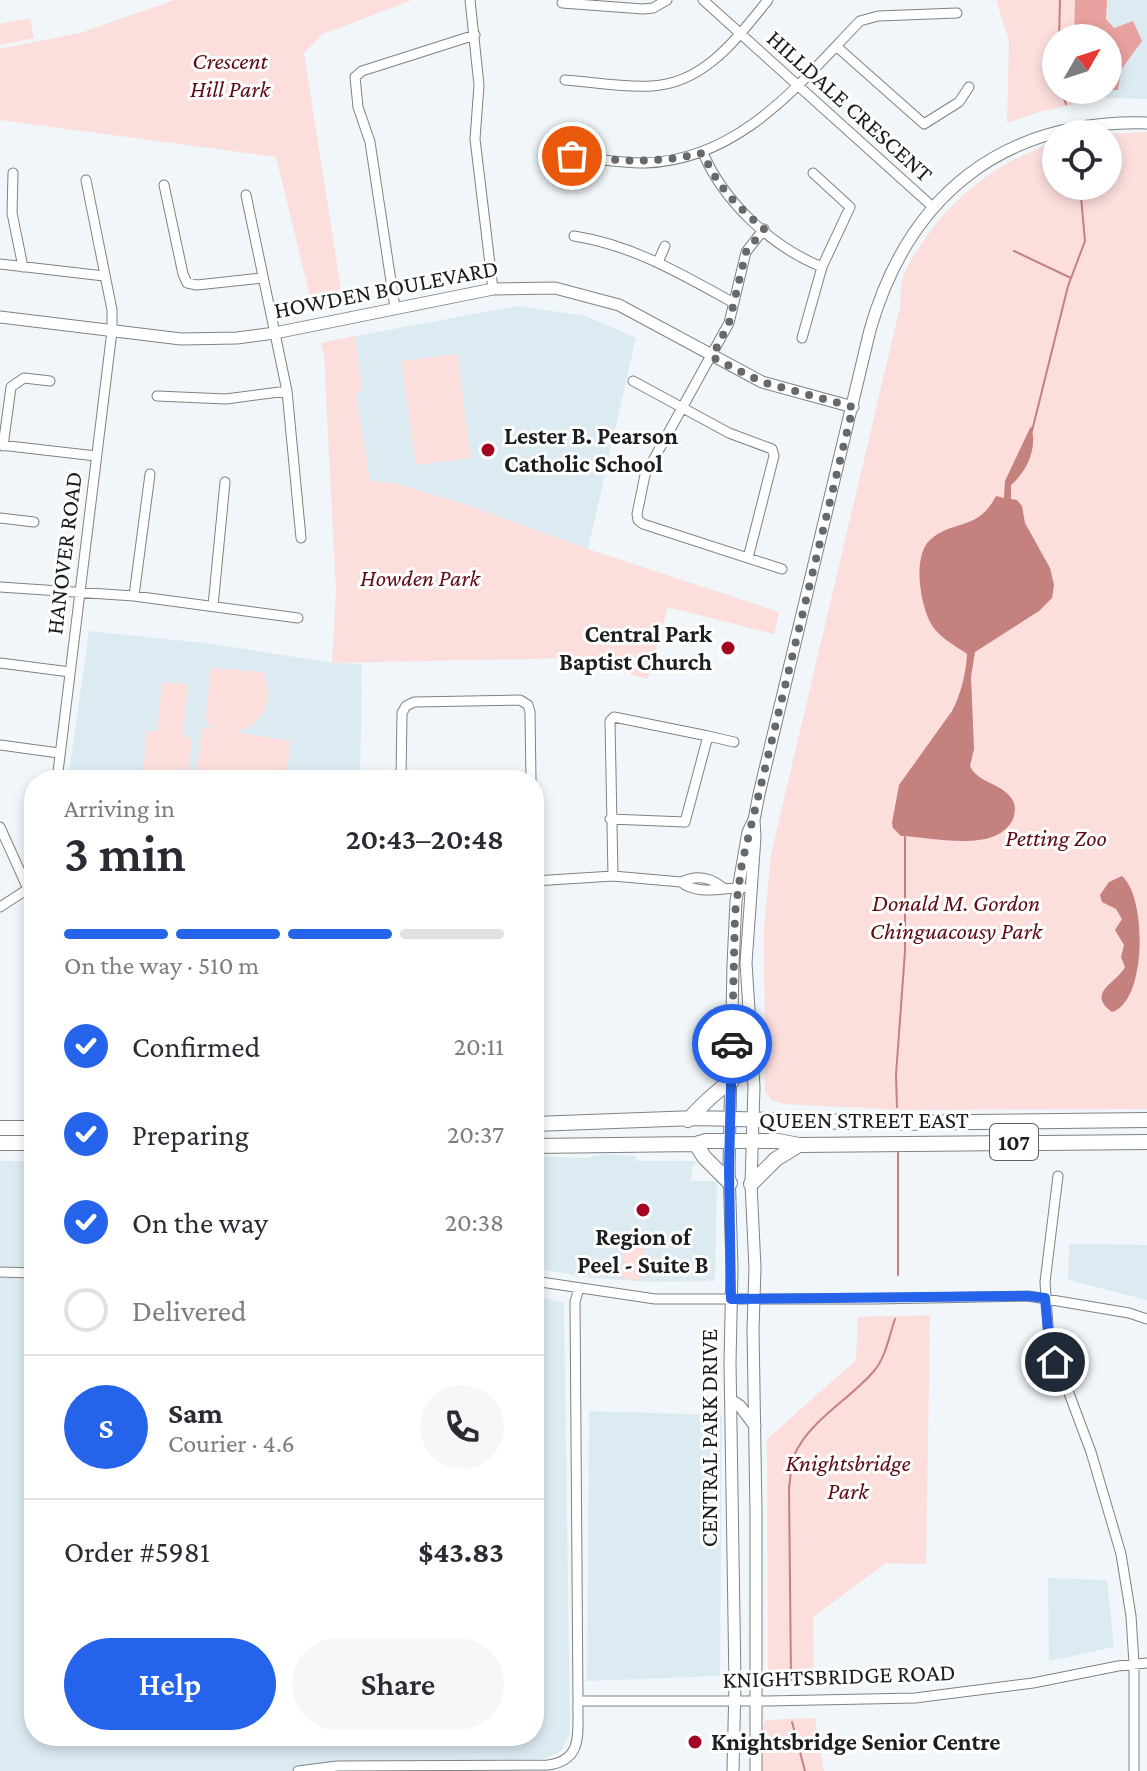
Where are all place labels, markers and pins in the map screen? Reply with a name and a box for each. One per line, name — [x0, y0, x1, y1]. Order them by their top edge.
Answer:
pin — [538, 122, 606, 190]
place label: Lester B. Pearson Catholic School — [504, 422, 678, 477]
marker: Lester B. Pearson Catholic School — [479, 441, 497, 459]
place label: Central Park Baptist Church — [559, 620, 713, 675]
marker: Central Park Baptist Church — [719, 639, 737, 657]
marker: Region of Peel - Suite B — [634, 1201, 652, 1219]
place label: Region of Peel - Suite B — [577, 1223, 709, 1278]
pin — [1021, 1328, 1089, 1396]
place label: Knightsbridge Senior Centre — [711, 1728, 1000, 1755]
marker: Knightsbridge Senior Centre — [686, 1733, 704, 1751]

